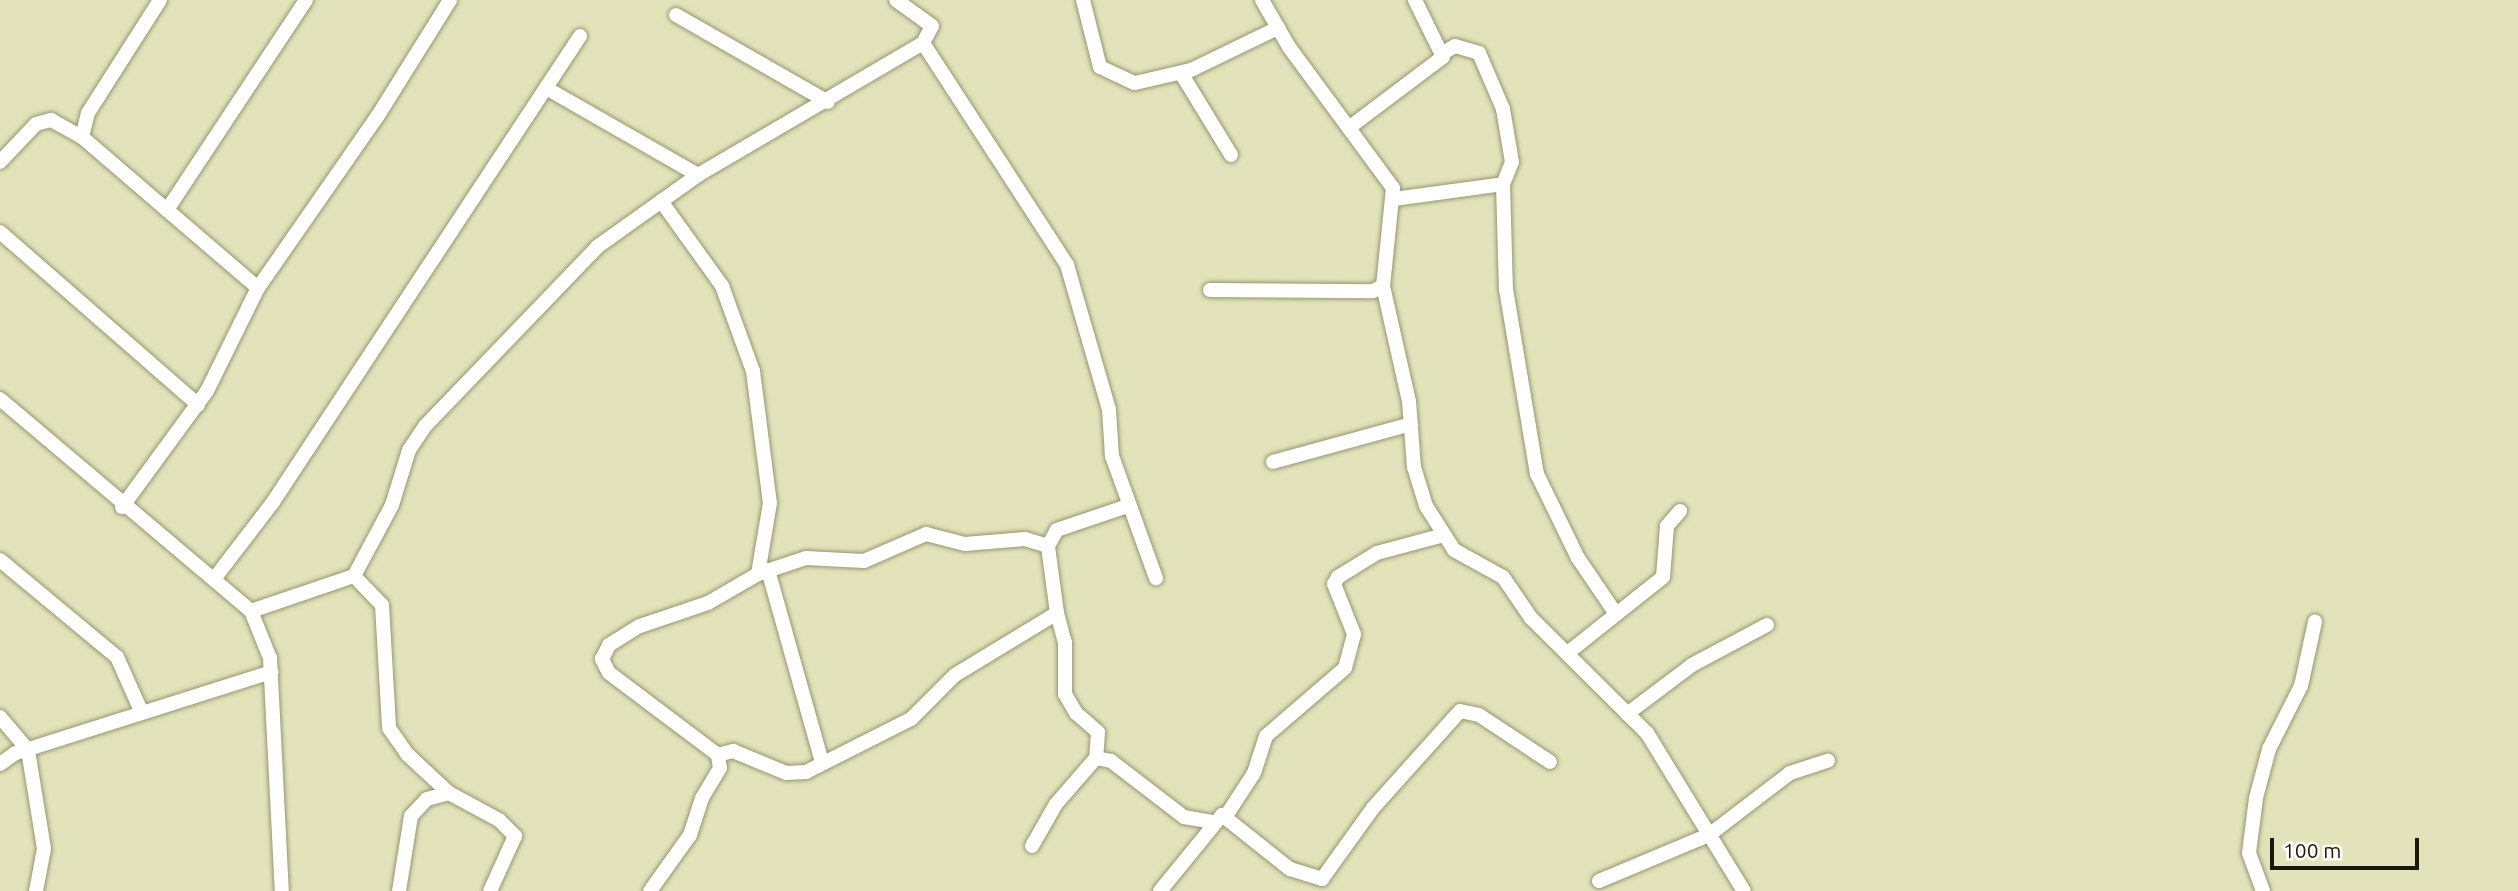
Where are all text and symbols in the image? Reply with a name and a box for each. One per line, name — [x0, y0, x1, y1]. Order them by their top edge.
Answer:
scale bar — [2273, 824, 2422, 868]
text: 100 m — [2283, 838, 2341, 862]

